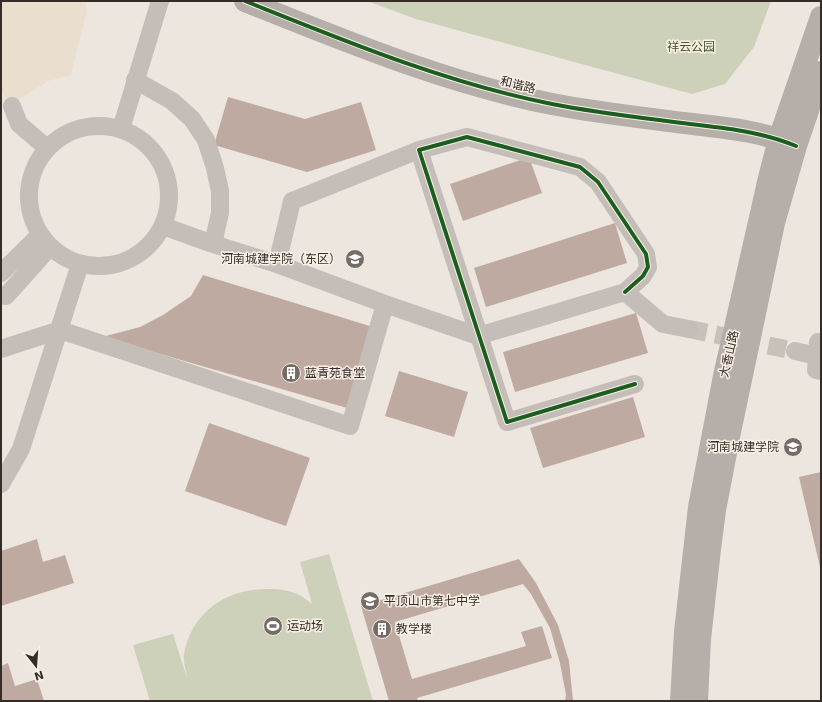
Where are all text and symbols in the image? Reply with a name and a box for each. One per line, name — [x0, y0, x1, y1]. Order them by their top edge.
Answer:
park label: 祥云公园 — [667, 40, 715, 54]
street label: 和谐路 — [499, 74, 537, 96]
school or university icon: 河南城建学院（东区） — [344, 248, 366, 270]
place label: 河南城建学院（东区） — [221, 252, 341, 266]
street label: 大香山路 — [717, 329, 741, 379]
building icon: 蓝青苑食堂 — [280, 362, 302, 384]
place label: 蓝青苑食堂 — [305, 366, 365, 380]
school or university icon: 河南城建学院 — [782, 436, 804, 458]
place label: 河南城建学院 — [707, 440, 779, 454]
school or university icon: 平顶山市第七中学 — [359, 590, 381, 612]
place label: 平顶山市第七中学 — [384, 594, 480, 608]
sports icon: 运动场 — [262, 615, 284, 637]
building icon: 教学楼 — [371, 618, 393, 640]
place label: 运动场 — [287, 619, 323, 633]
place label: 教学楼 — [396, 622, 432, 636]
north arrow — [16, 646, 56, 686]
text: N — [32, 668, 45, 683]

